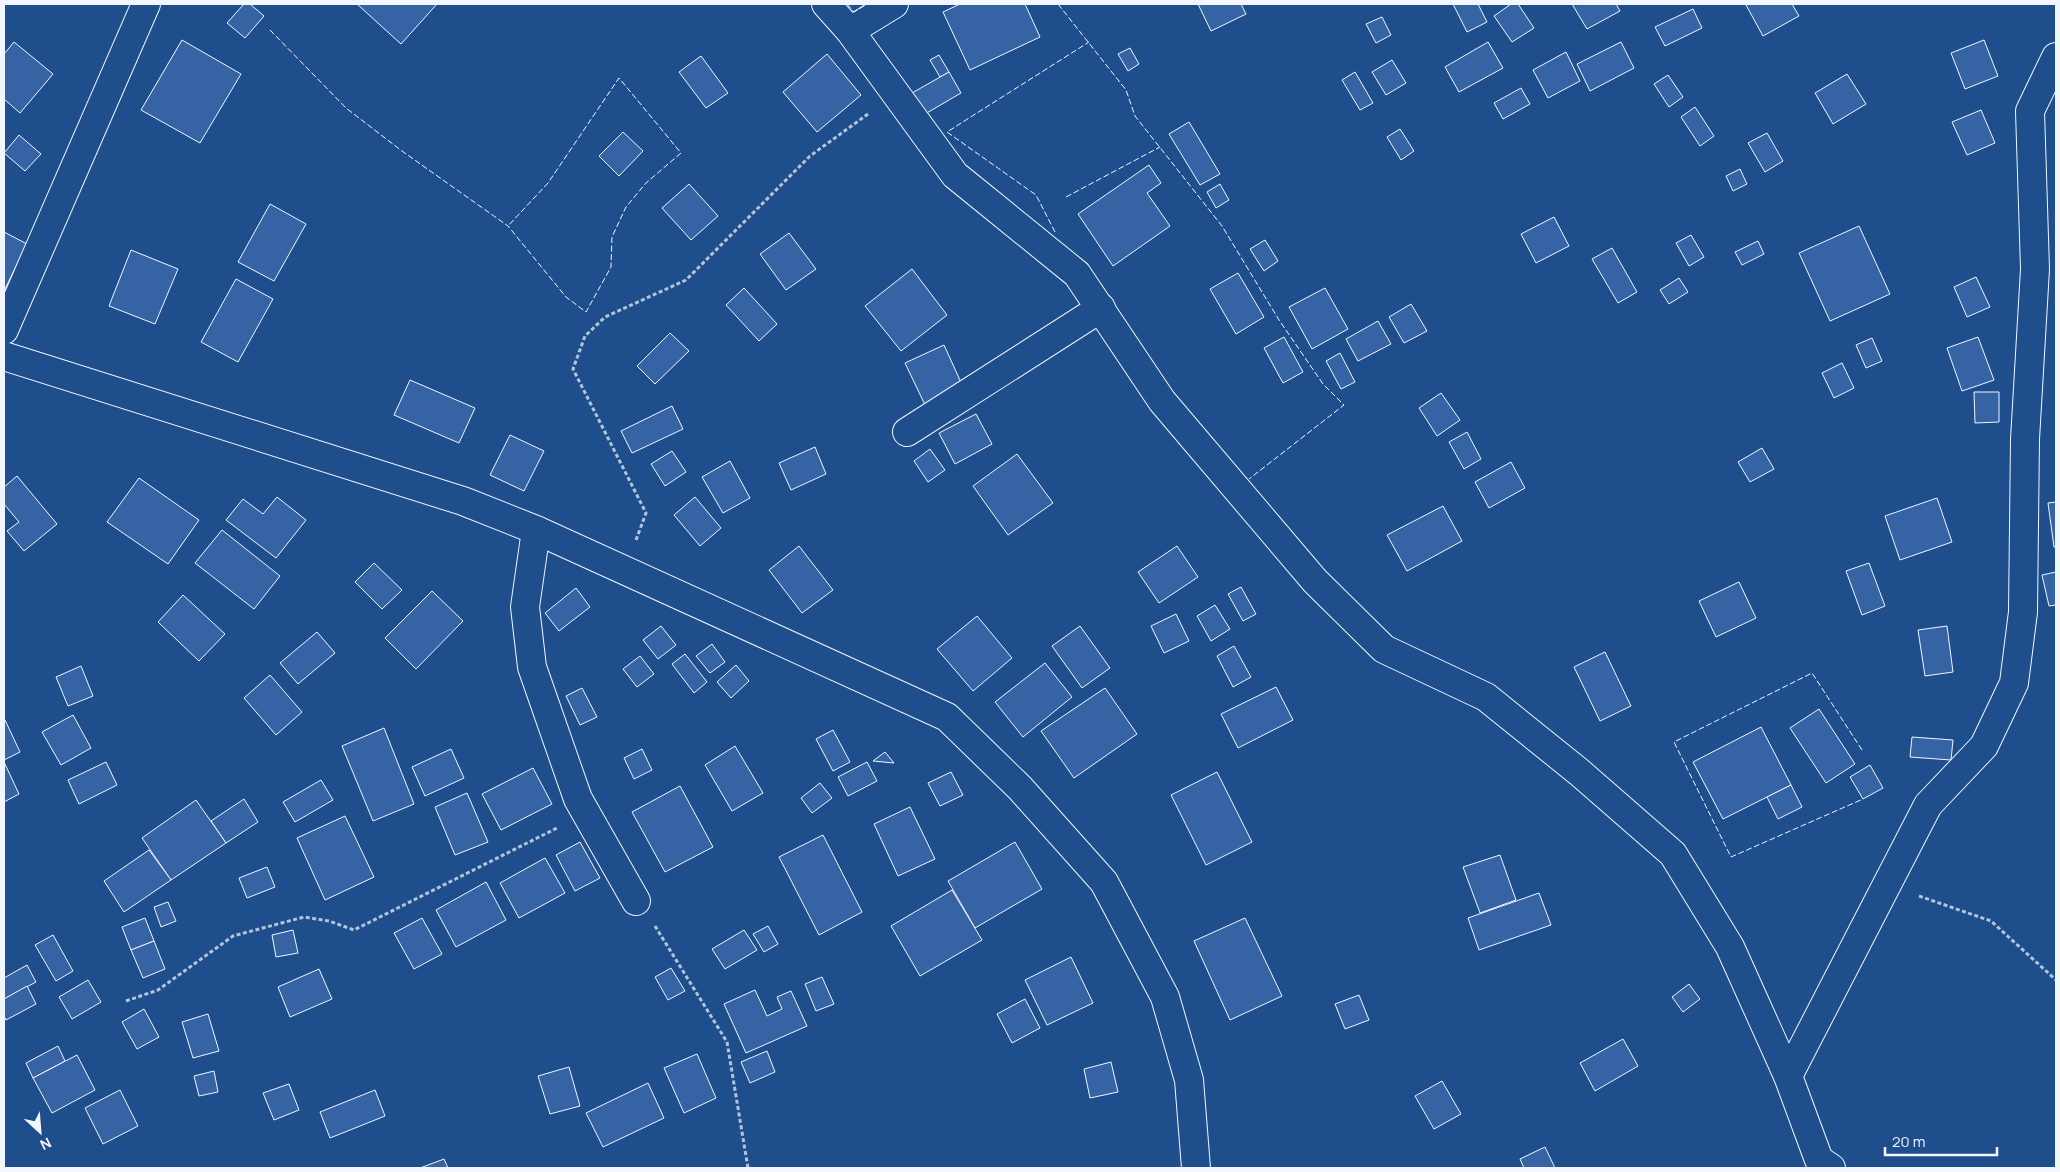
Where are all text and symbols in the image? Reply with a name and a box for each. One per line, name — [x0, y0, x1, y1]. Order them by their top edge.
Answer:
north arrow — [15, 1107, 65, 1157]
scale bar — [1885, 1124, 1998, 1156]
text: 20 m — [1892, 1131, 1925, 1152]
text: N — [37, 1133, 55, 1155]

